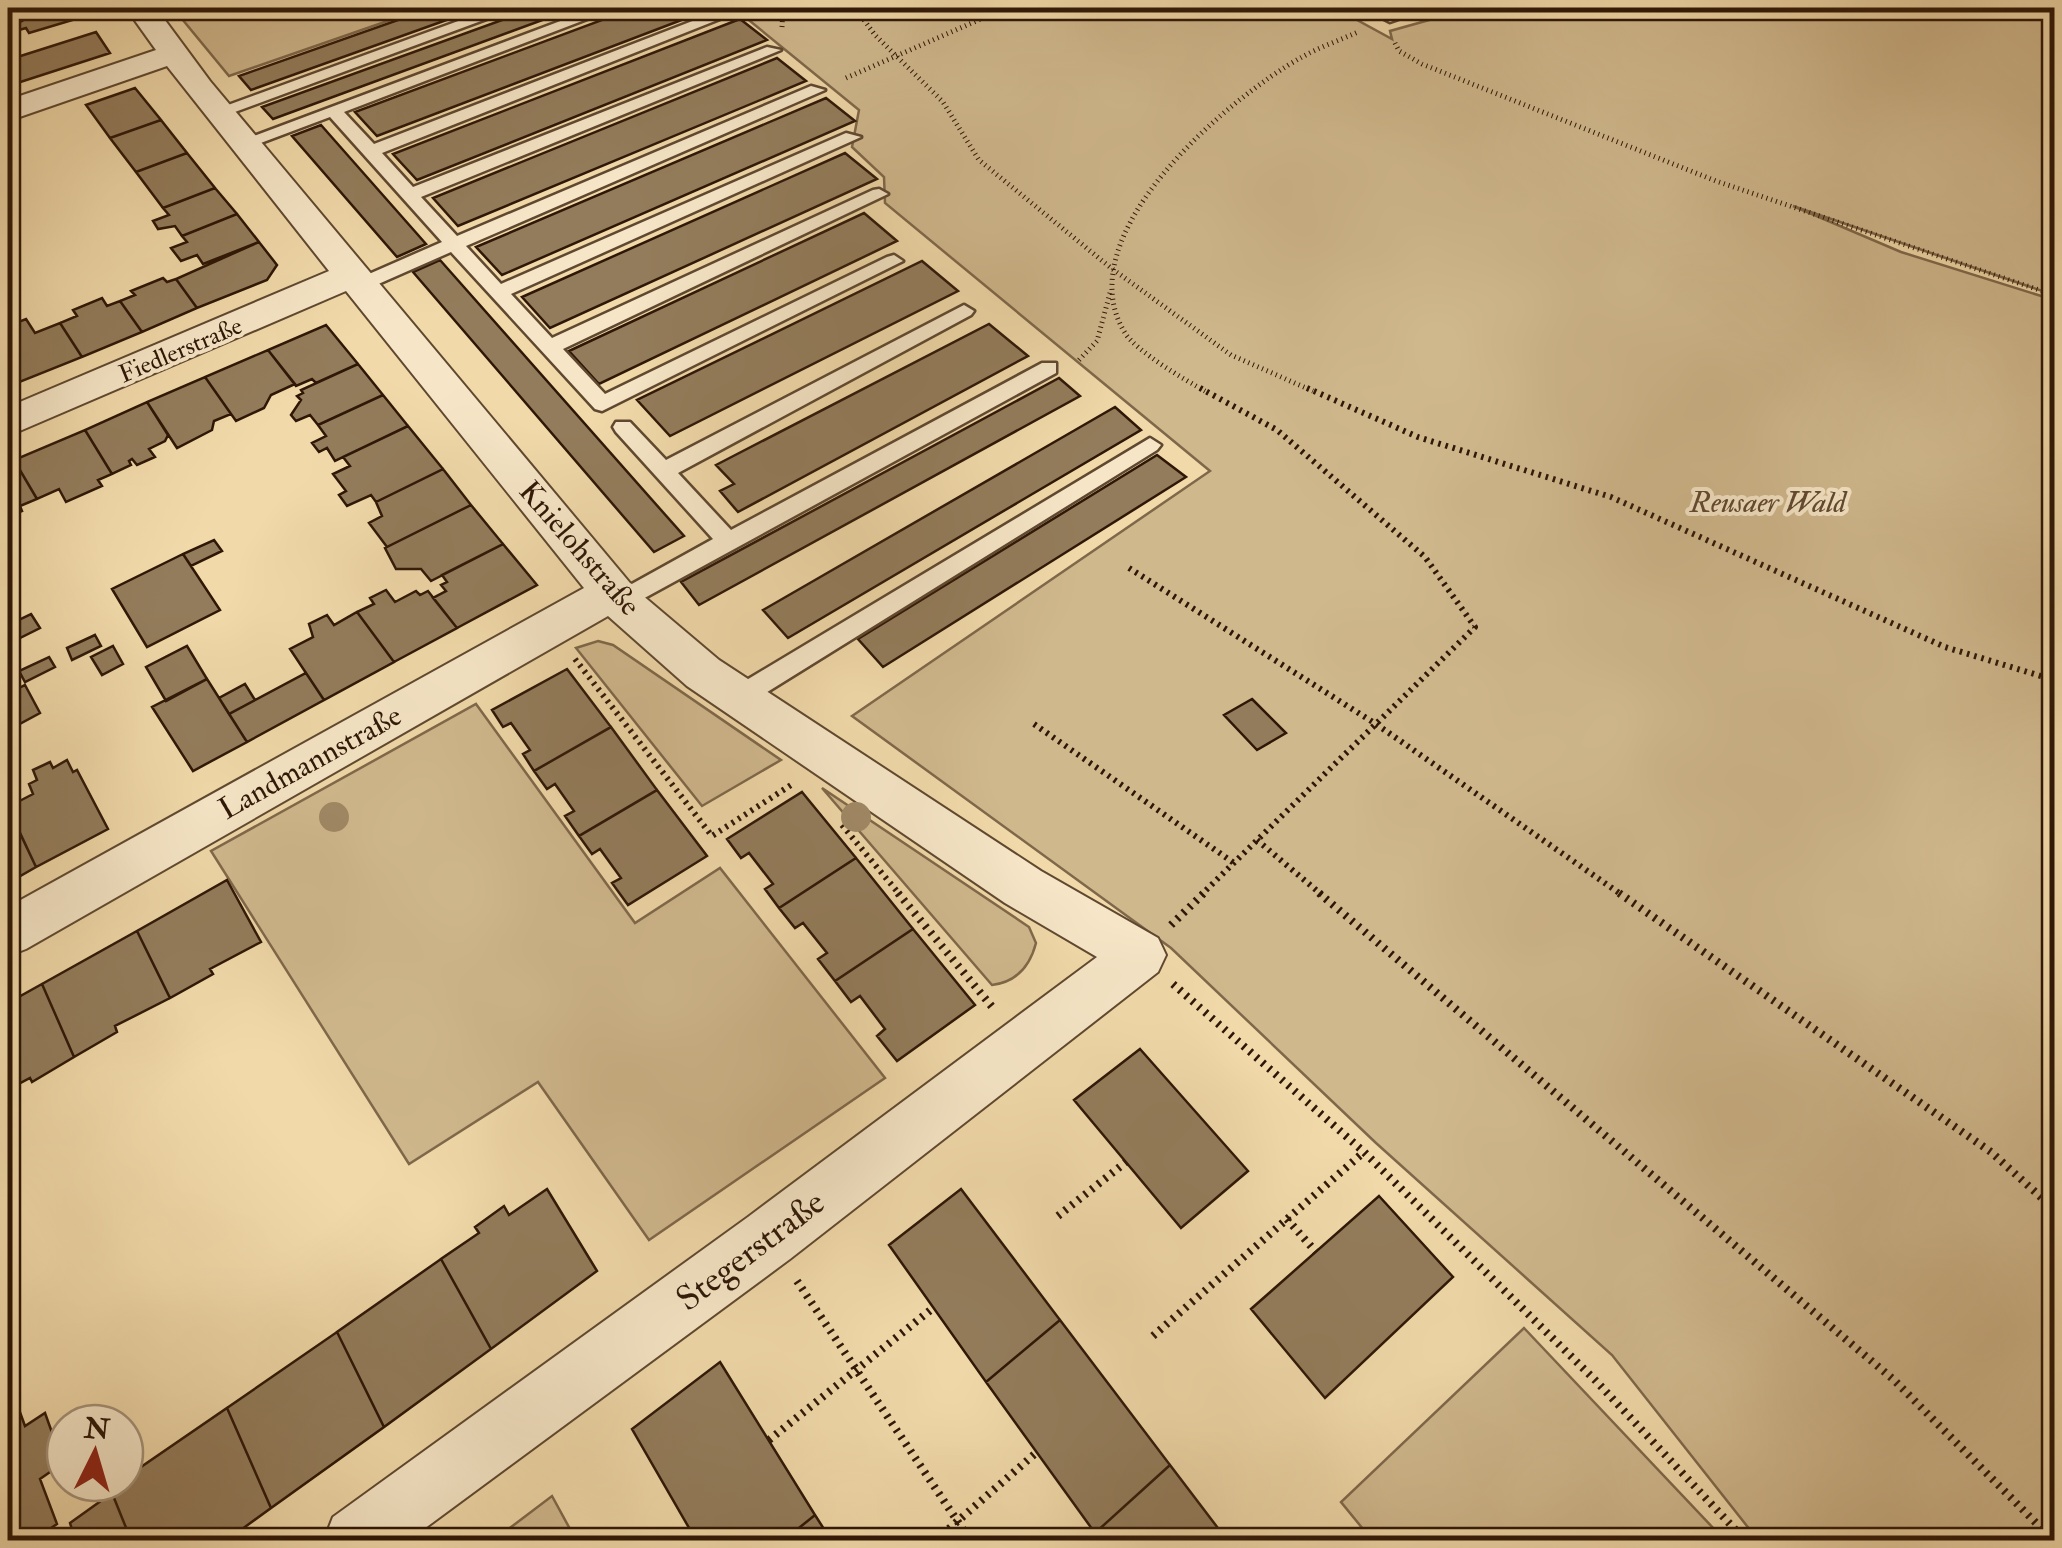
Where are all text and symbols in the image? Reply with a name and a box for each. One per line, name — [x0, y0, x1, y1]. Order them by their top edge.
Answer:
street label: Fiedlerstraße — [114, 311, 247, 390]
street label: Knielohstraße — [511, 473, 648, 623]
park label: Reusaer Wald — [1689, 484, 1849, 521]
street label: Landmannstraße — [212, 697, 408, 828]
street label: Stegerstraße — [668, 1181, 834, 1321]
north arrow — [45, 1403, 145, 1503]
text: N — [82, 1411, 112, 1448]

